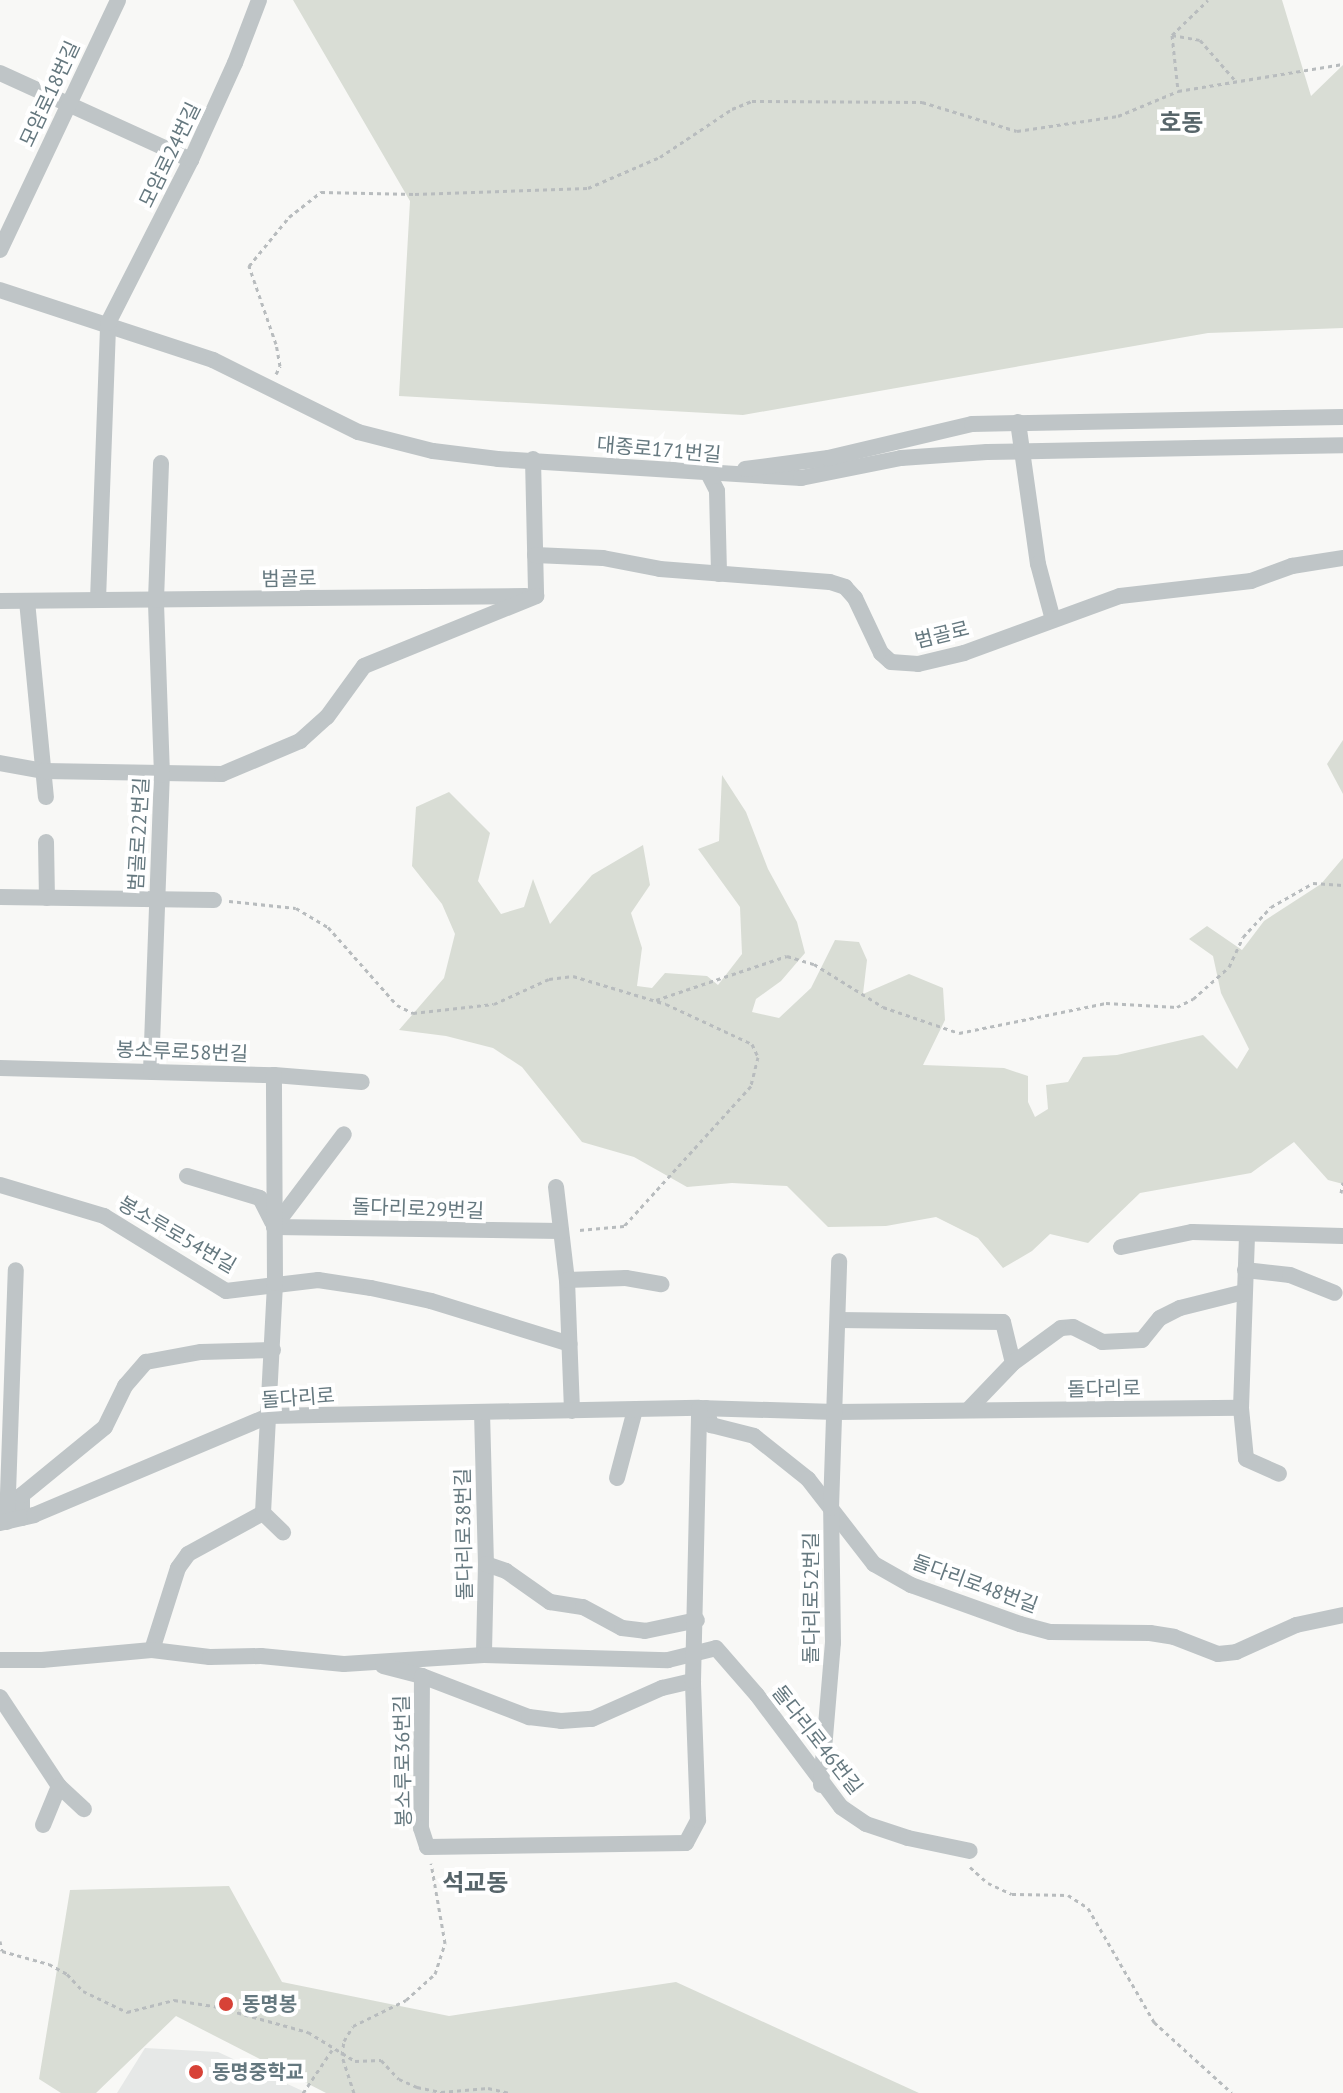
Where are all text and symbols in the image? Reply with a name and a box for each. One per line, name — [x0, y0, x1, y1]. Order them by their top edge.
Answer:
street label: 모암로18번길 — [15, 37, 85, 151]
street label: 모암로24번길 — [134, 99, 206, 211]
district label: 호동 — [1159, 109, 1203, 137]
street label: 대종로171번길 — [596, 433, 722, 467]
street label: 범골로 — [261, 567, 317, 591]
street label: 범골로 — [912, 617, 972, 653]
street label: 범골로22번길 — [124, 777, 154, 891]
street label: 봉소루로58번길 — [116, 1038, 248, 1066]
street label: 봉소루로54번길 — [114, 1192, 240, 1278]
street label: 돌다리로29번길 — [352, 1195, 484, 1223]
street label: 돌다리로 — [1067, 1376, 1141, 1402]
street label: 돌다리로 — [260, 1383, 336, 1413]
street label: 돌다리로38번길 — [451, 1468, 477, 1600]
street label: 돌다리로52번길 — [799, 1532, 823, 1664]
street label: 돌다리로48번길 — [909, 1550, 1041, 1618]
street label: 돌다리로46번길 — [767, 1681, 867, 1799]
street label: 봉소루로36번길 — [390, 1695, 416, 1827]
district label: 석교동 — [442, 1869, 508, 1897]
place label: 동명봉 — [242, 1992, 297, 2016]
marker: 동명봉 — [217, 1995, 235, 2013]
place label: 동명중학교 — [212, 2060, 304, 2084]
marker: 동명중학교 — [187, 2063, 205, 2081]

